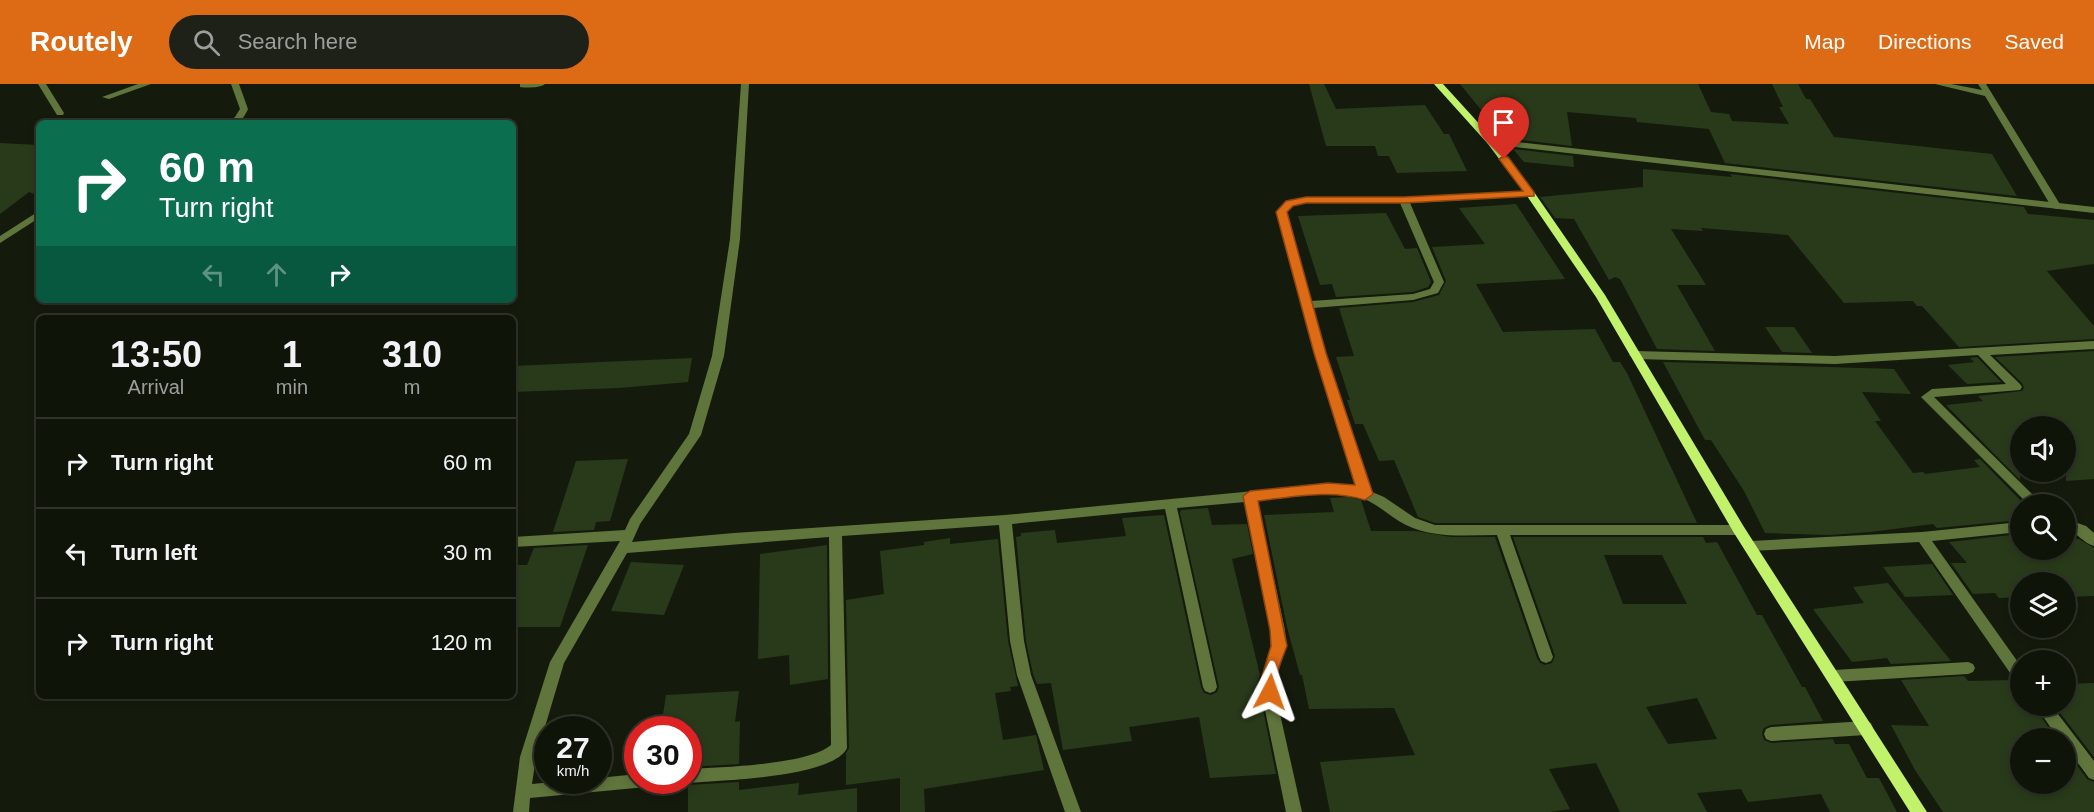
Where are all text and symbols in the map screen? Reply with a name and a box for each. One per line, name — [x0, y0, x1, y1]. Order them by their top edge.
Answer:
search box — [169, 15, 589, 69]
text: Routely — [30, 26, 133, 57]
icon: search — [190, 26, 223, 59]
text: Search here — [238, 29, 358, 54]
text: Map — [1804, 30, 1845, 53]
text: Directions — [1878, 30, 1971, 53]
text: Saved — [2004, 30, 2064, 53]
pin — [1478, 97, 1529, 159]
icon: arrive — [1487, 106, 1520, 139]
icon: right — [60, 144, 138, 222]
text: 60 m — [159, 144, 255, 191]
text: Turn right — [159, 193, 274, 223]
icon: left — [197, 258, 230, 291]
icon: ahead — [260, 258, 293, 291]
icon: right — [323, 258, 356, 291]
text: 13:50 — [110, 334, 202, 375]
text: 1 — [282, 334, 302, 375]
text: 310 — [382, 334, 442, 375]
text: Arrival — [128, 376, 184, 398]
text: min — [276, 376, 308, 398]
text: m — [404, 376, 420, 398]
map controls — [2010, 416, 2076, 794]
button: sound — [2010, 416, 2076, 482]
icon: right — [60, 447, 93, 480]
text: Turn right — [111, 450, 213, 475]
text: 60 m — [443, 450, 492, 475]
button: search — [2010, 494, 2076, 560]
icon: left — [60, 537, 93, 570]
text: Turn left — [111, 540, 197, 565]
text: 30 m — [443, 540, 492, 565]
button: layers — [2010, 572, 2076, 638]
icon: right — [60, 627, 93, 660]
text: Turn right — [111, 630, 213, 655]
text: 120 m — [431, 630, 492, 655]
button: + — [2010, 650, 2076, 716]
position arrow — [1238, 660, 1302, 724]
speed limit sign: 30 — [624, 716, 702, 794]
button: − — [2010, 728, 2076, 794]
text: 27 — [556, 731, 590, 764]
text: km/h — [557, 762, 589, 779]

